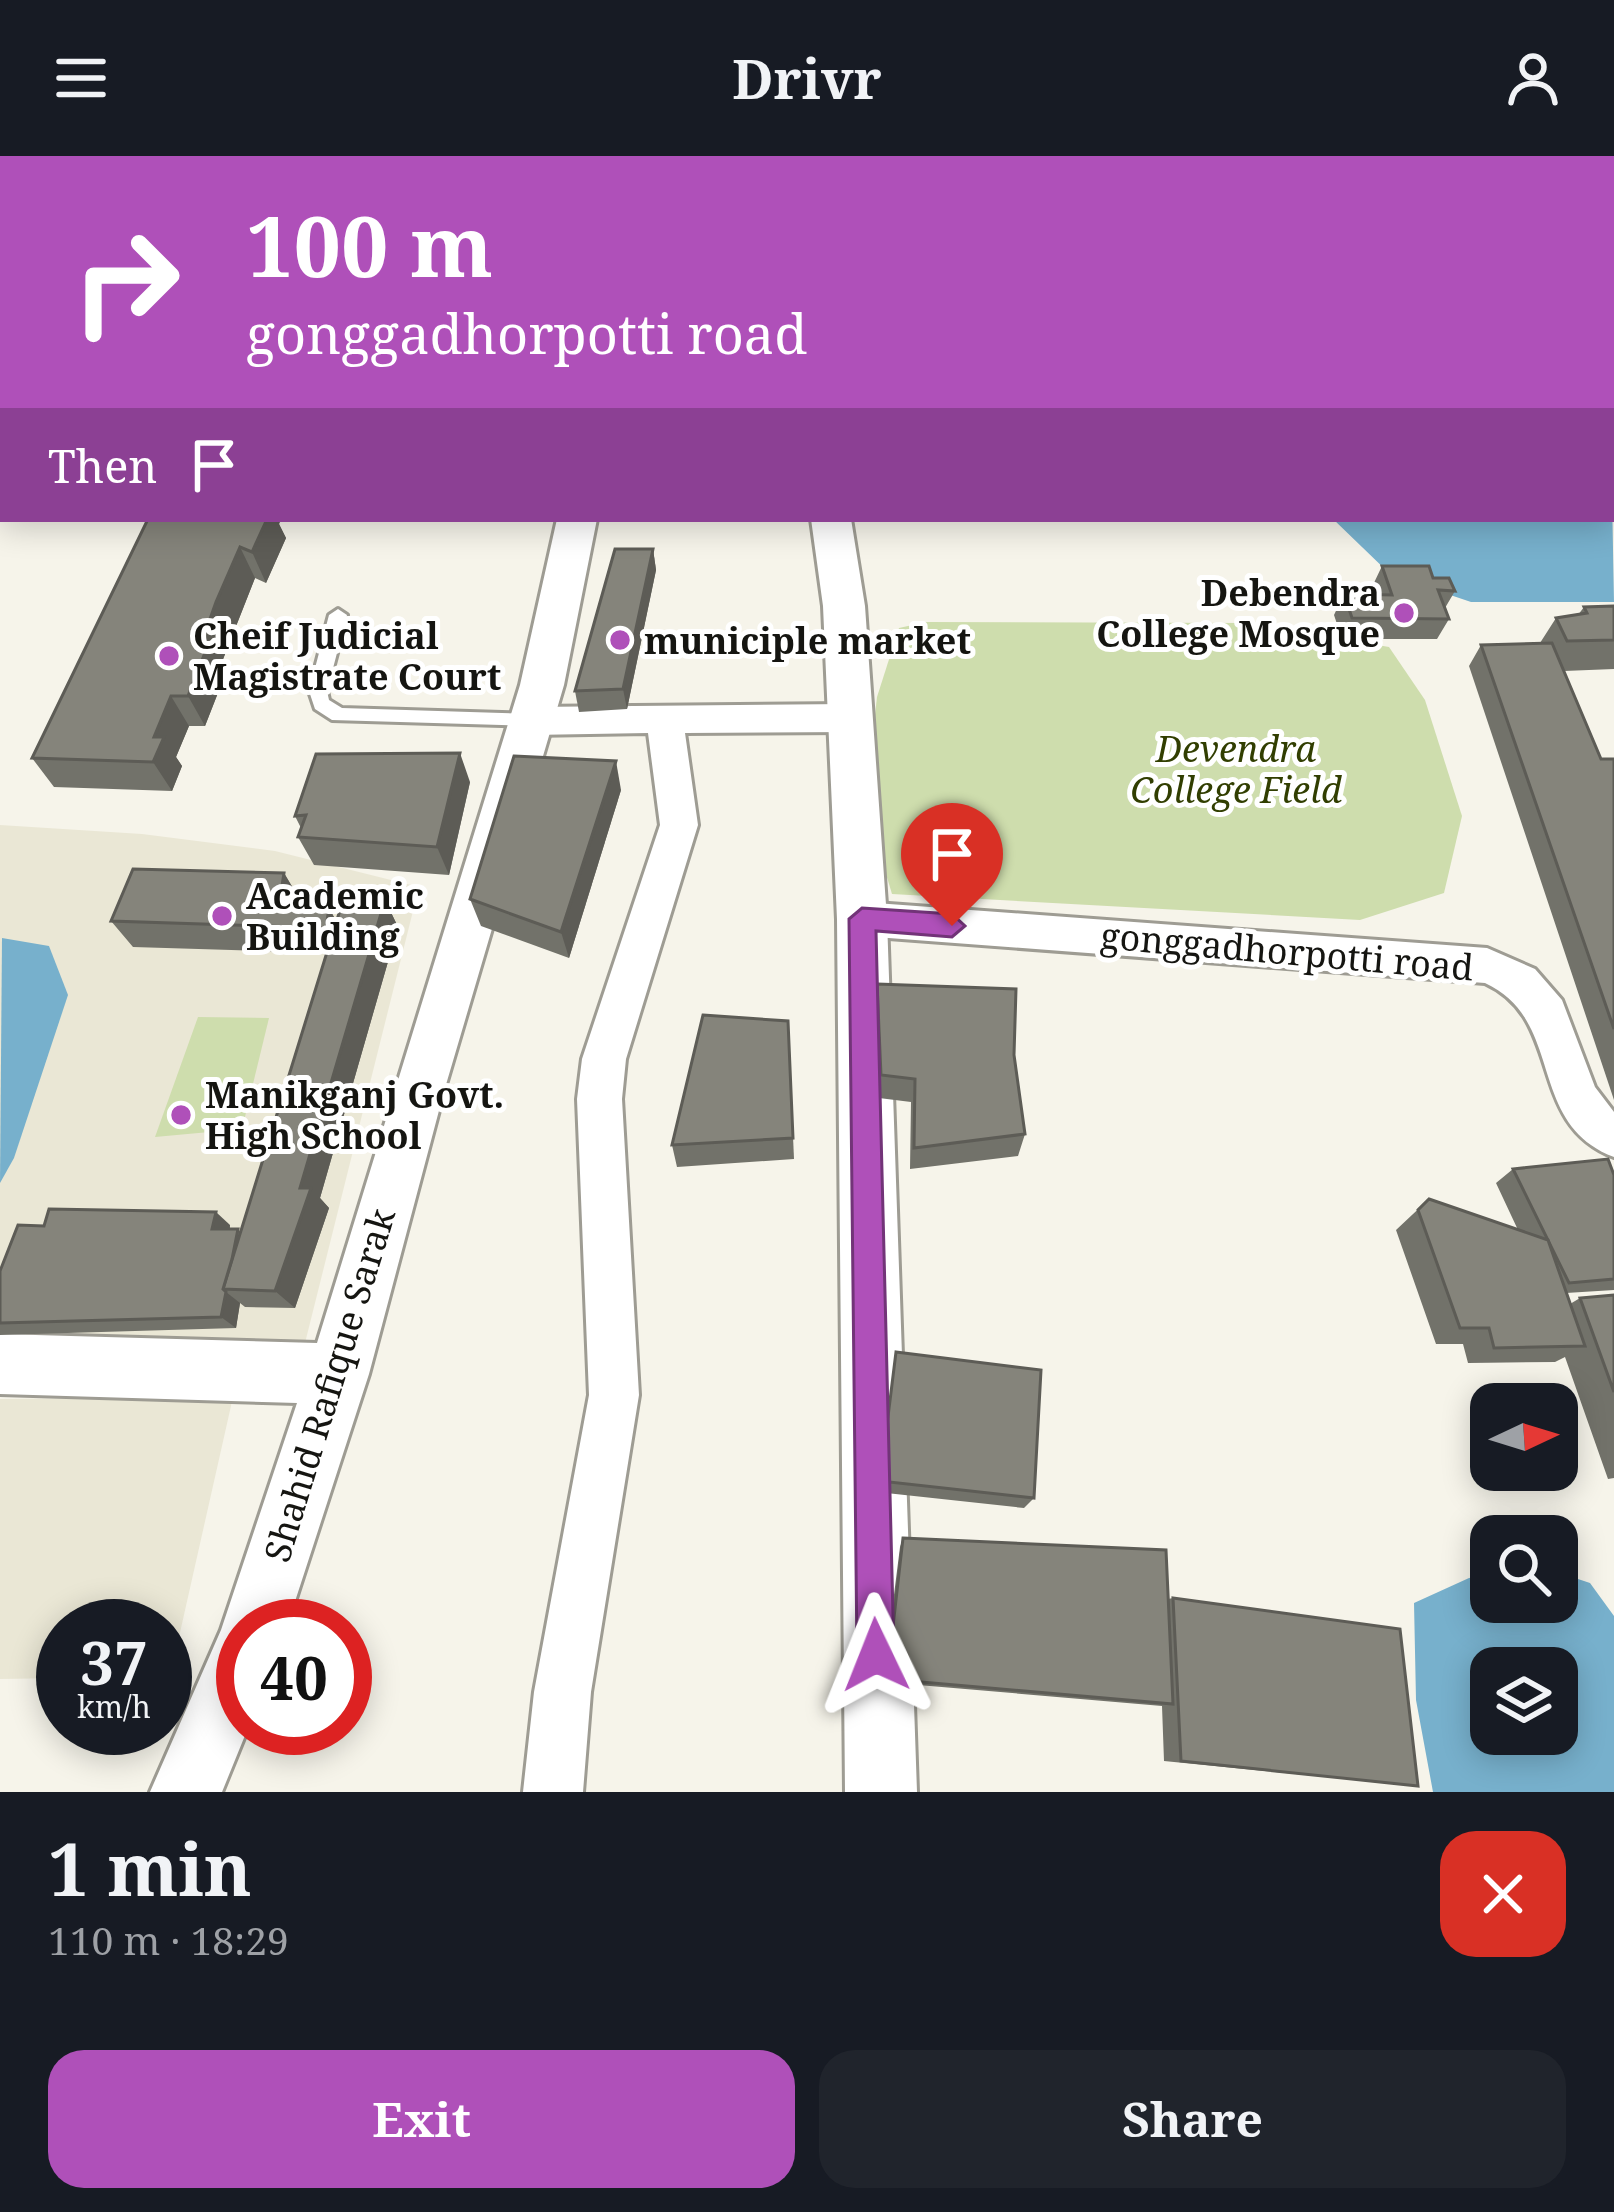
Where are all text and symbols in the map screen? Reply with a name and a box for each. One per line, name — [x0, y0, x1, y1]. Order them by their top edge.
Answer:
text: Drivr — [732, 41, 882, 115]
icon: menu — [48, 45, 114, 111]
icon: person — [1500, 45, 1566, 111]
text: 100 m — [246, 187, 493, 302]
icon: right — [48, 204, 204, 360]
text: gonggadhorpotti road — [246, 296, 807, 370]
icon: arrive — [181, 432, 247, 498]
text: Then — [48, 435, 157, 496]
place label: Debendra College Mosque — [1096, 568, 1380, 658]
marker: Debendra College Mosque — [1391, 600, 1417, 626]
place label: Cheif Judicial Magistrate Court — [193, 611, 501, 701]
place label: municiple market — [644, 616, 971, 665]
marker: municiple market — [607, 627, 633, 653]
marker: Cheif Judicial Magistrate Court — [156, 643, 182, 669]
park label: Devendra College Field — [1130, 724, 1342, 814]
pin — [901, 803, 1003, 926]
icon: arrive — [919, 821, 985, 887]
place label: Academic Building — [246, 871, 424, 961]
marker: Academic Building — [209, 903, 235, 929]
street label: gonggadhorpotti road — [1098, 910, 1476, 992]
place label: Manikganj Govt. High School — [205, 1070, 504, 1160]
marker: Manikganj Govt. High School — [168, 1102, 194, 1128]
street label: Shahid Rafique Sarak — [252, 1201, 406, 1568]
north arrow — [1470, 1383, 1578, 1491]
map controls — [1470, 1383, 1578, 1755]
button: search — [1470, 1515, 1578, 1623]
position arrow — [813, 1592, 939, 1718]
speed limit sign: 40 — [216, 1599, 372, 1755]
text: 37 — [80, 1621, 148, 1703]
button: layers — [1470, 1647, 1578, 1755]
text: km/h — [77, 1686, 151, 1727]
text: 1 min — [48, 1819, 252, 1917]
button: close — [1440, 1831, 1566, 1957]
text: 110 m · 18:29 — [48, 1913, 289, 1966]
button: Exit — [48, 2050, 795, 2188]
button: Share — [819, 2050, 1566, 2188]

